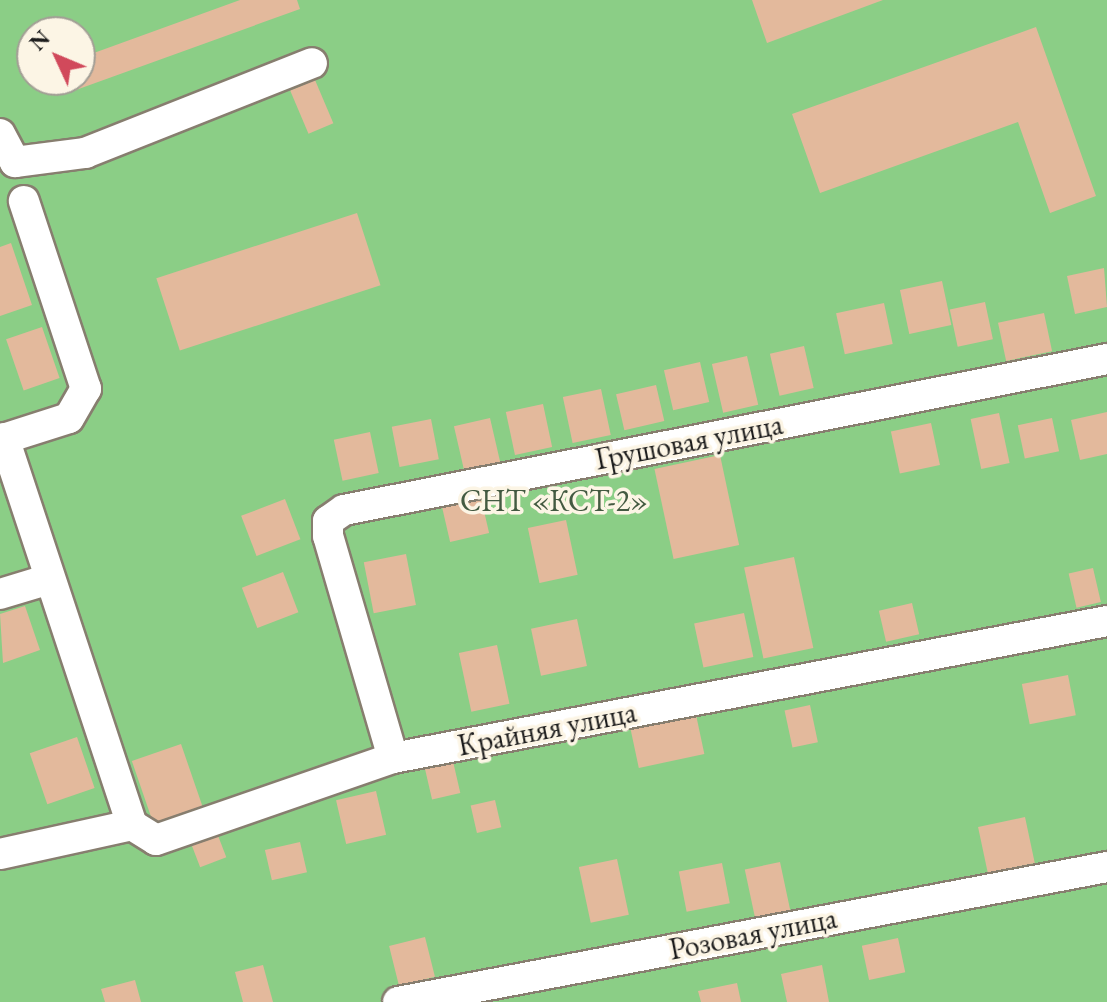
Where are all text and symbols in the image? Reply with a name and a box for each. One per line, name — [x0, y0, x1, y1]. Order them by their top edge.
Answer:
north arrow — [16, 16, 96, 96]
text: N — [23, 24, 56, 57]
street label: Грушовая улица — [592, 406, 786, 478]
park label: СНТ «КСТ-2» — [460, 483, 648, 519]
street label: Крайняя улица — [455, 694, 639, 764]
street label: Розовая улица — [666, 900, 840, 968]

